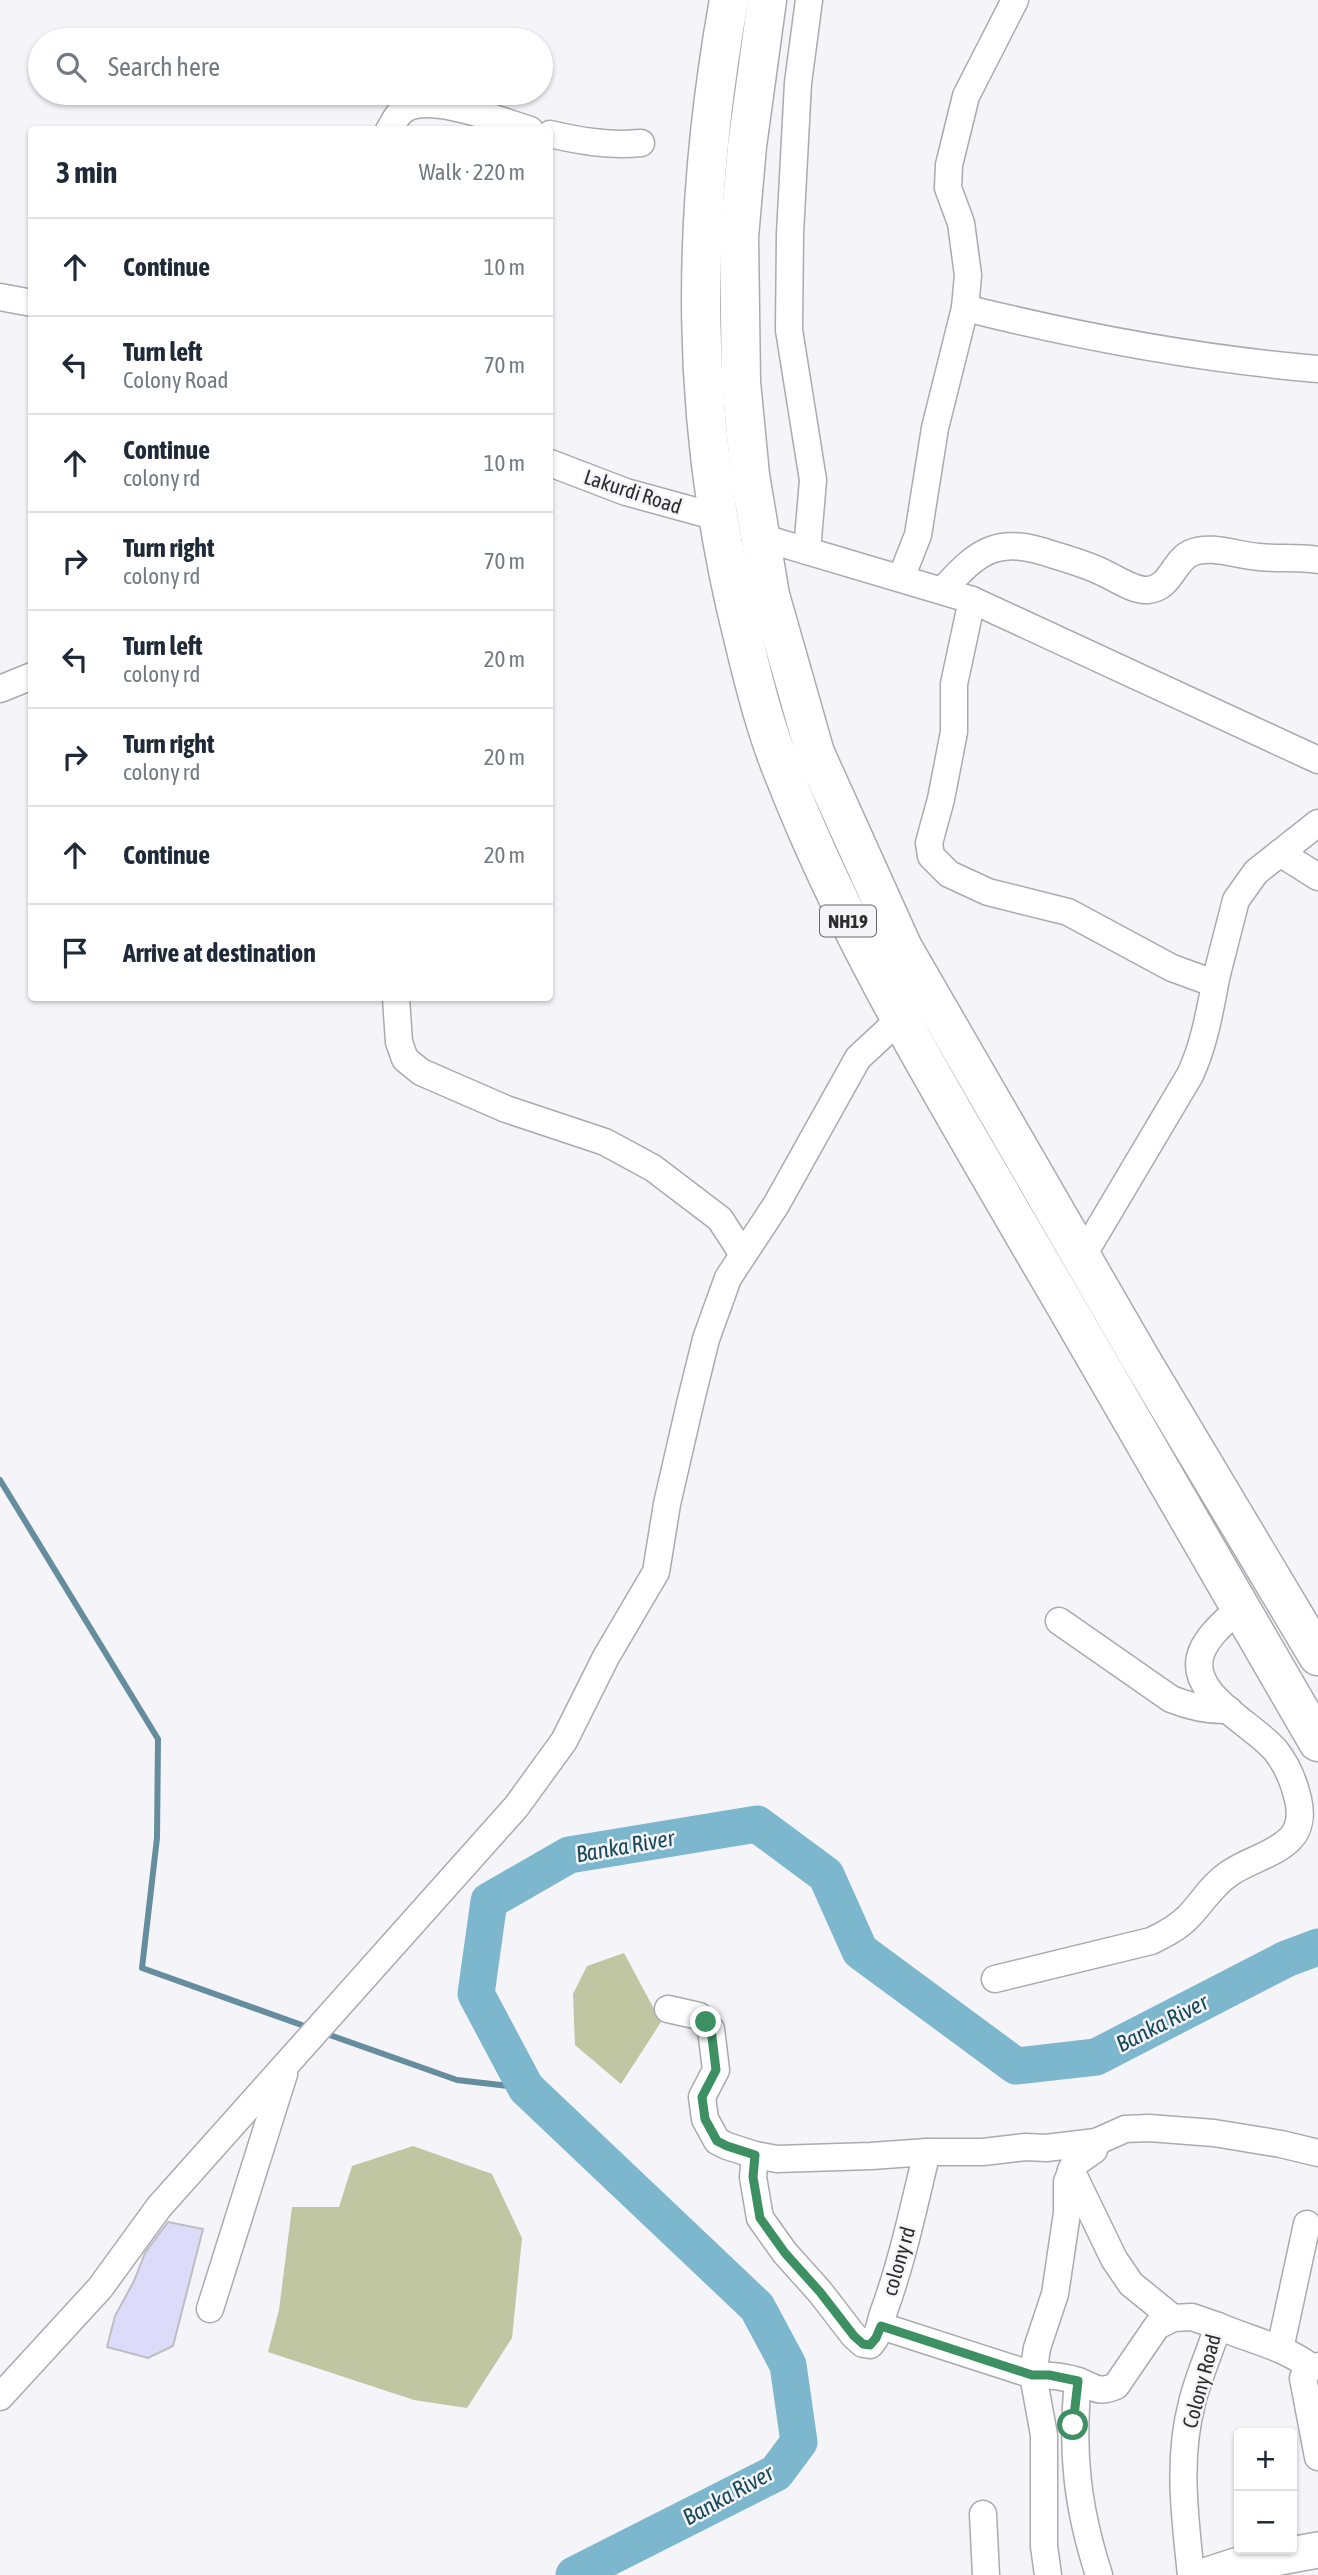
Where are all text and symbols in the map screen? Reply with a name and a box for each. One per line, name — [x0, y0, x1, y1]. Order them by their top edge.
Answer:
search box — [28, 28, 553, 105]
icon: search — [52, 48, 90, 86]
text: Search here — [108, 52, 220, 82]
text: 3 min — [56, 155, 117, 189]
text: Walk · 220 m — [419, 159, 525, 185]
icon: ahead — [56, 248, 94, 286]
text: Continue — [123, 252, 210, 282]
text: 10 m — [484, 254, 525, 280]
text: Turn left — [123, 337, 203, 367]
icon: left — [56, 346, 94, 384]
text: 70 m — [484, 352, 525, 378]
text: Colony Road — [123, 367, 229, 393]
text: Continue — [123, 435, 210, 465]
icon: ahead — [56, 444, 94, 482]
text: 10 m — [484, 450, 525, 476]
street label: Lakurdi Road — [581, 464, 685, 518]
text: colony rd — [123, 465, 200, 491]
text: Turn right — [123, 533, 214, 563]
icon: right — [56, 542, 94, 580]
text: 70 m — [484, 548, 525, 574]
text: colony rd — [123, 563, 200, 589]
text: Turn left — [123, 631, 203, 661]
icon: left — [56, 640, 94, 678]
text: 20 m — [484, 646, 525, 672]
text: colony rd — [123, 661, 200, 687]
text: Turn right — [123, 729, 214, 759]
icon: right — [56, 738, 94, 776]
text: 20 m — [484, 744, 525, 770]
text: colony rd — [123, 759, 200, 785]
icon: ahead — [56, 836, 94, 874]
text: Continue — [123, 840, 210, 870]
text: 20 m — [484, 842, 525, 868]
road number: NH19 — [820, 906, 876, 937]
icon: arrive — [56, 934, 94, 972]
text: Arrive at destination — [123, 938, 316, 968]
water label: Banka River — [574, 1824, 677, 1867]
water label: Banka River — [1112, 1988, 1213, 2057]
route end — [690, 2006, 721, 2037]
street label: colony rd — [877, 2224, 919, 2298]
street label: Colony Road — [1177, 2331, 1225, 2431]
route start — [1057, 2409, 1088, 2440]
map controls — [1234, 2428, 1297, 2554]
button: + — [1234, 2428, 1297, 2491]
water label: Banka River — [678, 2459, 779, 2530]
button: − — [1234, 2491, 1297, 2554]

